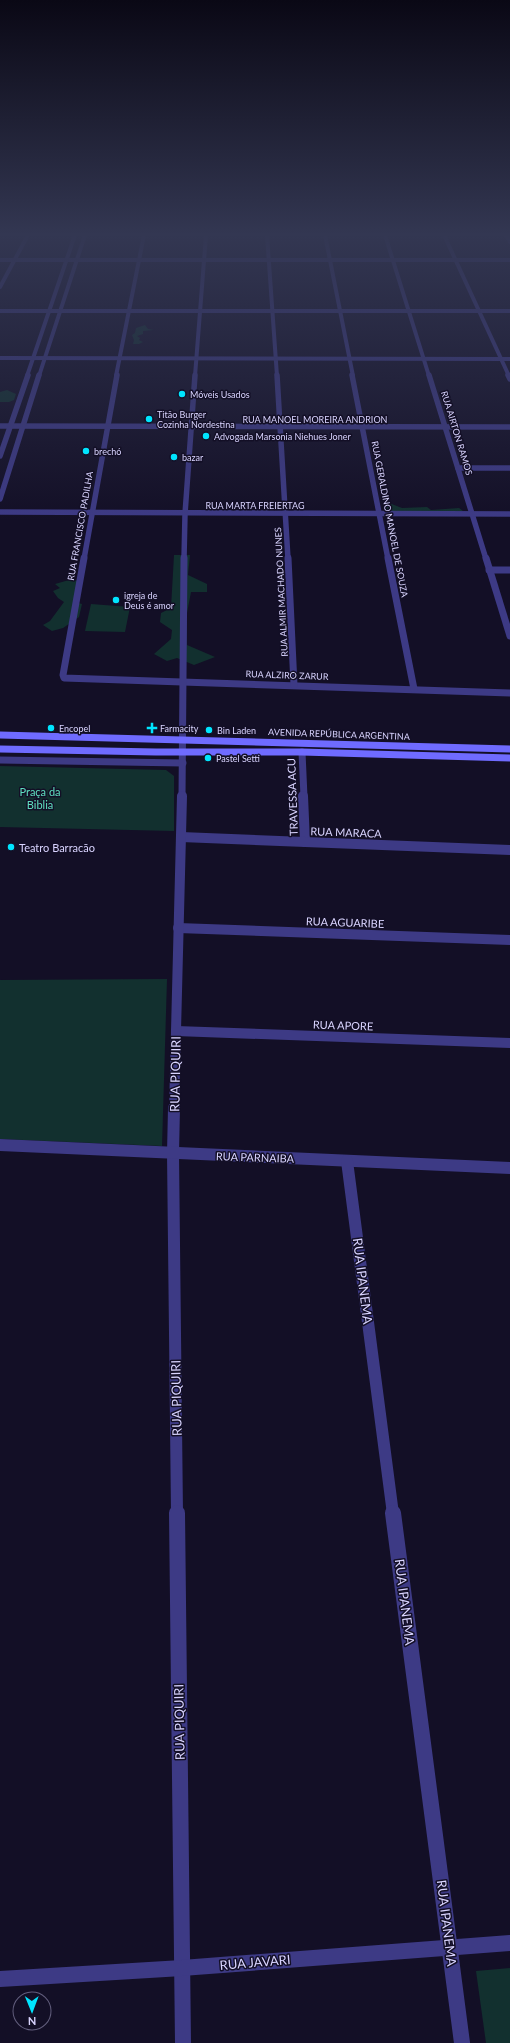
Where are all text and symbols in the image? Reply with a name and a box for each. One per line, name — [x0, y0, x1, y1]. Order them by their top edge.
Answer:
marker: Móveis Usados — [177, 389, 187, 399]
place label: Móveis Usados — [190, 389, 250, 400]
street label: RUA AIRTON RAMOS — [439, 390, 475, 477]
place label: Titão Burger Cozinha Nordestina — [157, 409, 235, 430]
marker: Titão Burger Cozinha Nordestina — [144, 414, 154, 424]
street label: RUA MANOEL MOREIRA ANDRION — [243, 414, 388, 425]
marker: Advogada Marsonia Niehues Joner — [201, 431, 211, 441]
place label: Advogada Marsonia Niehues Joner — [214, 431, 351, 442]
street label: RUA GERALDINO MANOEL DE SOUZA — [369, 440, 411, 599]
marker: brechó — [81, 446, 91, 456]
place label: brechó — [94, 446, 121, 457]
marker: bazar — [169, 452, 179, 462]
place label: bazar — [182, 452, 204, 463]
street label: RUA FRANCISCO PADILHA — [65, 470, 95, 581]
street label: RUA MARTA FREIERTAG — [205, 500, 305, 511]
street label: RUA ALMIR MACHADO NUNES — [272, 527, 290, 657]
place label: igreja de Deus é amor — [124, 590, 175, 611]
marker: igreja de Deus é amor — [111, 595, 121, 605]
street label: RUA ALZIRO ZARUR — [245, 668, 329, 682]
marker: Encopel — [46, 723, 56, 733]
place label: Encopel — [59, 723, 90, 734]
marker: Farmacity — [147, 723, 157, 733]
place label: Farmacity — [160, 723, 199, 734]
marker: Bin Laden — [204, 725, 214, 735]
place label: Bin Laden — [217, 725, 256, 736]
street label: AVENIDA REPÚBLICA ARGENTINA — [268, 726, 411, 742]
marker: Pastel Setti — [203, 753, 213, 763]
place label: Pastel Setti — [216, 753, 260, 764]
street label: TRAVESSA ACU — [284, 758, 300, 836]
park label: Praça da Biblia — [19, 785, 61, 811]
street label: RUA MARACA — [310, 824, 382, 840]
place label: Teatro Barracão — [19, 841, 95, 854]
marker: Teatro Barracão — [6, 842, 16, 852]
street label: RUA AGUARIBE — [306, 914, 384, 930]
street label: RUA APORE — [313, 1017, 373, 1033]
street label: RUA PIQUIRI — [166, 1036, 184, 1112]
street label: RUA PARNAIBA — [216, 1149, 295, 1165]
street label: RUA IPANEMA — [350, 1237, 376, 1325]
street label: RUA PIQUIRI — [167, 1360, 185, 1436]
street label: RUA IPANEMA — [392, 1558, 418, 1646]
street label: RUA PIQUIRI — [170, 1684, 188, 1760]
street label: RUA IPANEMA — [434, 1879, 460, 1967]
street label: RUA JAVARI — [219, 1951, 291, 1973]
north arrow — [12, 1991, 52, 2031]
text: N — [28, 2015, 37, 2028]

